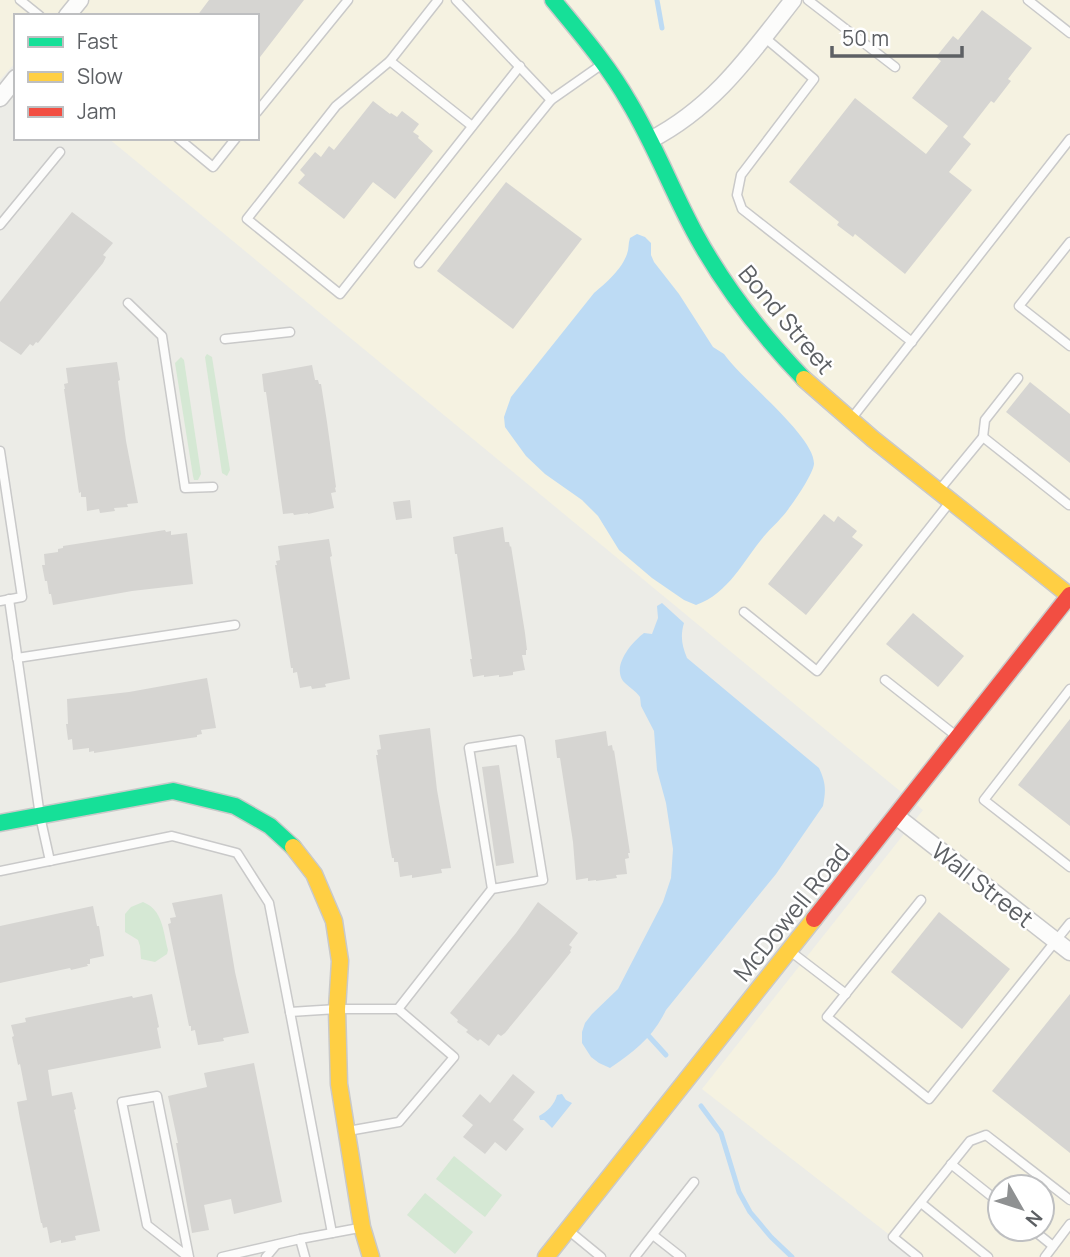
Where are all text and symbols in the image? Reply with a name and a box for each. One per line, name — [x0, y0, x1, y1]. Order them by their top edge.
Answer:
legend — [14, 14, 259, 140]
scale bar — [832, 14, 962, 58]
text: 50 m — [842, 24, 889, 52]
text: Fast — [77, 27, 118, 55]
text: Slow — [77, 62, 123, 90]
text: Jam — [77, 97, 116, 125]
street label: Bond Street — [732, 258, 842, 380]
street label: Wall Street — [925, 834, 1041, 934]
street label: McDowell Road — [725, 836, 857, 988]
north arrow — [986, 1173, 1056, 1243]
text: N — [1020, 1205, 1049, 1232]

